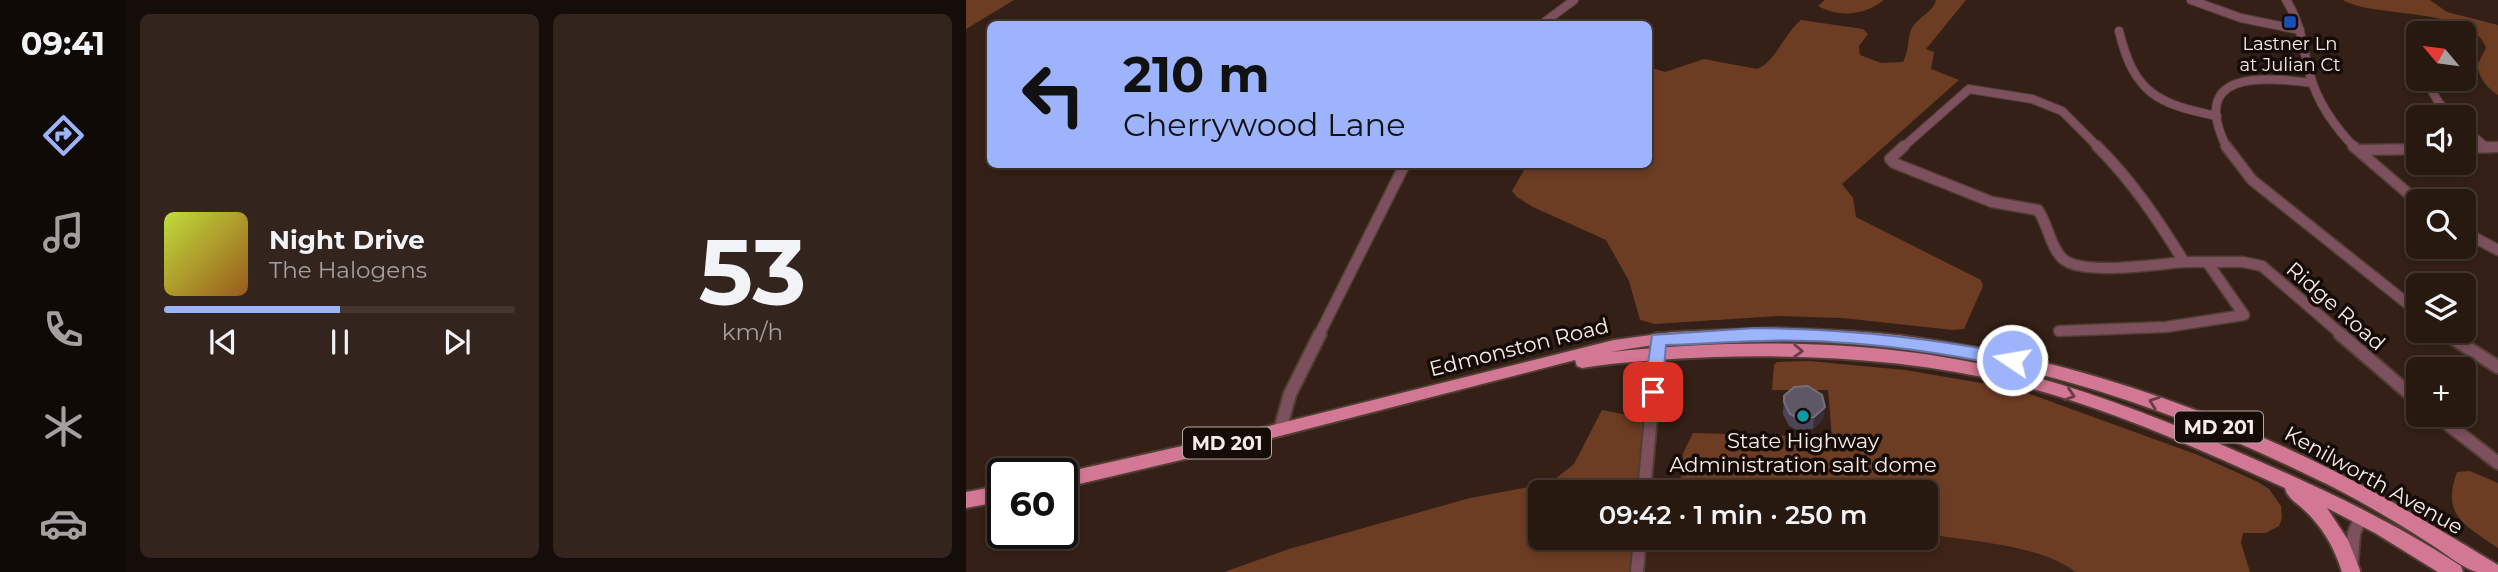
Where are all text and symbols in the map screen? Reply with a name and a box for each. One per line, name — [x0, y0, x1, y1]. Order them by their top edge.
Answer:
marker: Lastner Ln at Julian Ct — [2282, 14, 2298, 30]
north arrow — [2406, 21, 2476, 91]
map controls — [2406, 21, 2476, 427]
text: 09:41 — [21, 24, 105, 63]
place label: Lastner Ln at Julian Ct — [2239, 33, 2341, 76]
text: 210 m — [1123, 45, 1270, 104]
icon: left — [1008, 49, 1099, 140]
text: Cherrywood Lane — [1123, 105, 1406, 144]
button: sound — [2406, 105, 2476, 175]
icon: directions — [39, 111, 88, 160]
button: search — [2406, 189, 2476, 259]
icon: music — [39, 208, 88, 257]
text: 53 — [699, 217, 806, 328]
text: Night Drive — [269, 224, 425, 256]
text: The Halogens — [269, 256, 427, 284]
street label: Ridge Road — [2282, 256, 2390, 356]
button: layers — [2406, 273, 2476, 343]
icon: phone — [39, 305, 88, 354]
street label: Edmonston Road — [1427, 313, 1611, 381]
text: km/h — [722, 318, 783, 346]
icon: previous — [204, 323, 242, 361]
icon: pause — [321, 323, 359, 361]
icon: next — [438, 323, 476, 361]
position arrow — [1975, 323, 2049, 397]
one-way arrow — [1793, 343, 1804, 358]
button: + — [2406, 357, 2476, 427]
pin — [1623, 362, 1683, 422]
icon: arrive — [1634, 373, 1672, 411]
one-way arrow — [2063, 387, 2076, 401]
one-way arrow — [2149, 396, 2161, 410]
icon: climate — [39, 402, 88, 451]
marker: State Highway Administration salt dome — [1795, 408, 1811, 424]
road number: MD 201 — [2175, 412, 2263, 442]
street label: Kenilworth Avenue — [2280, 421, 2468, 539]
road number: MD 201 — [1183, 428, 1271, 458]
place label: State Highway Administration salt dome — [1669, 428, 1937, 477]
speed limit sign: 60 — [987, 458, 1078, 549]
icon: car — [39, 499, 88, 548]
text: 09:42 · 1 min · 250 m — [1599, 499, 1867, 531]

